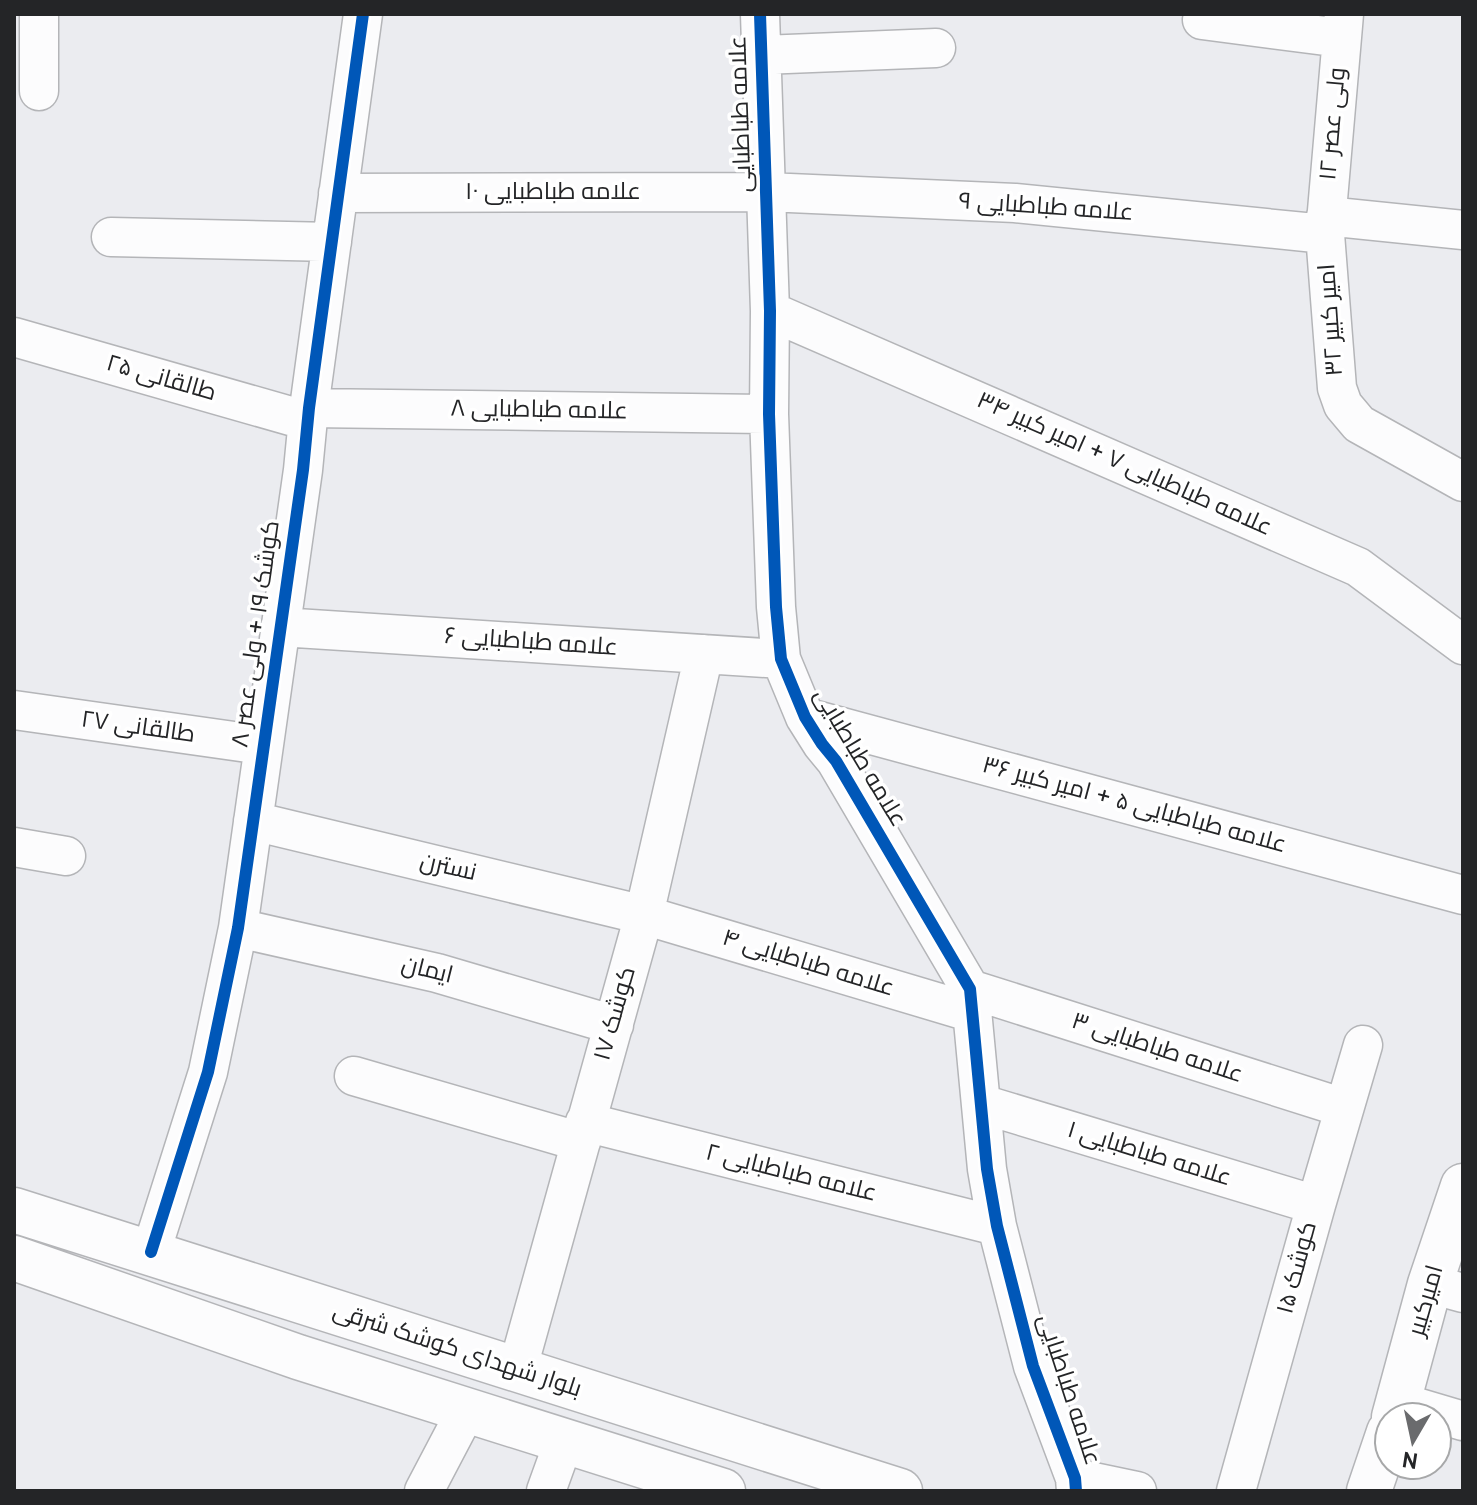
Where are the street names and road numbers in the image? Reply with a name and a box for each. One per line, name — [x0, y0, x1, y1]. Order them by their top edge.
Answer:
street label: علامه طباطبایی — [724, 35, 760, 193]
street label: ولی عصر ۱۲ — [1314, 66, 1354, 182]
street label: علامه طباطبایی ۱۰ — [465, 178, 641, 208]
street label: علامه طباطبایی ۹ — [958, 187, 1134, 229]
street label: امیر کبیر ۳۲ — [1313, 263, 1351, 377]
street label: طالقانی ۲۵ — [103, 349, 219, 409]
street label: علامه طباطبایی ۷ + امیر کبیر ۳۴ — [972, 386, 1276, 544]
street label: علامه طباطبایی ۸ — [450, 394, 628, 428]
street label: کوشک ۱۹ + ولی عصر ۸ — [226, 519, 288, 749]
street label: علامه طباطبایی ۶ — [443, 622, 619, 664]
street label: علامه طباطبایی — [806, 683, 912, 833]
street label: طالقانی ۲۷ — [79, 705, 197, 751]
street label: علامه طباطبایی ۵ + امیر کبیر ۳۶ — [979, 751, 1289, 861]
street label: نسترن — [417, 847, 479, 889]
street label: علامه طباطبایی ۴ — [718, 924, 898, 1004]
street label: ایمان — [398, 950, 456, 992]
street label: کوشک ۱۷ — [588, 964, 644, 1064]
street label: علامه طباطبایی ۳ — [1067, 1007, 1247, 1091]
street label: علامه طباطبایی ۱ — [1063, 1116, 1235, 1194]
street label: علامه طباطبایی ۲ — [702, 1138, 880, 1210]
street label: کوشک ۱۵ — [1271, 1218, 1325, 1318]
street label: امیرکبیر — [1402, 1262, 1451, 1342]
street label: بلوار شهدای کوشک شرقی — [329, 1297, 585, 1405]
street label: علامه طباطبایی — [1030, 1311, 1106, 1469]

